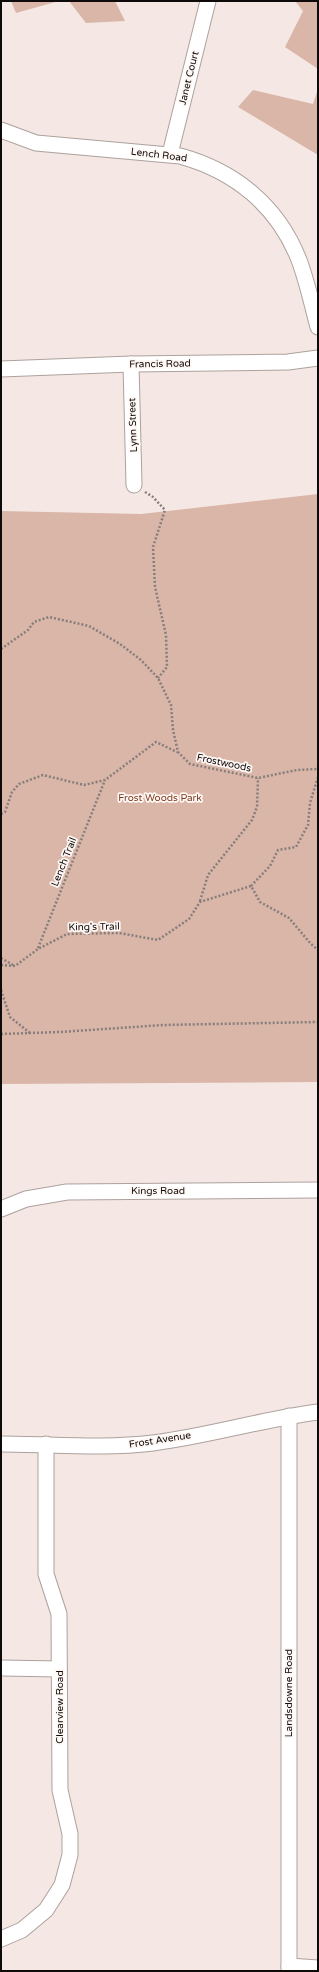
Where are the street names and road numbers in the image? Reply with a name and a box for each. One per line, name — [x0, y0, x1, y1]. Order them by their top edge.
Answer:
street label: Janet Court — [177, 50, 202, 106]
street label: Lench Road — [130, 146, 188, 164]
street label: Francis Road — [129, 357, 191, 371]
street label: Lynn Street — [126, 397, 140, 452]
street label: Frostwoods — [196, 751, 252, 775]
street label: Lench Trail — [49, 836, 79, 888]
street label: King's Trail — [68, 921, 120, 933]
street label: Kings Road — [131, 1185, 185, 1197]
street label: Frost Avenue — [128, 1429, 192, 1451]
street label: Landsdowne Road — [283, 1649, 295, 1737]
street label: Clearview Road — [54, 1670, 66, 1744]

